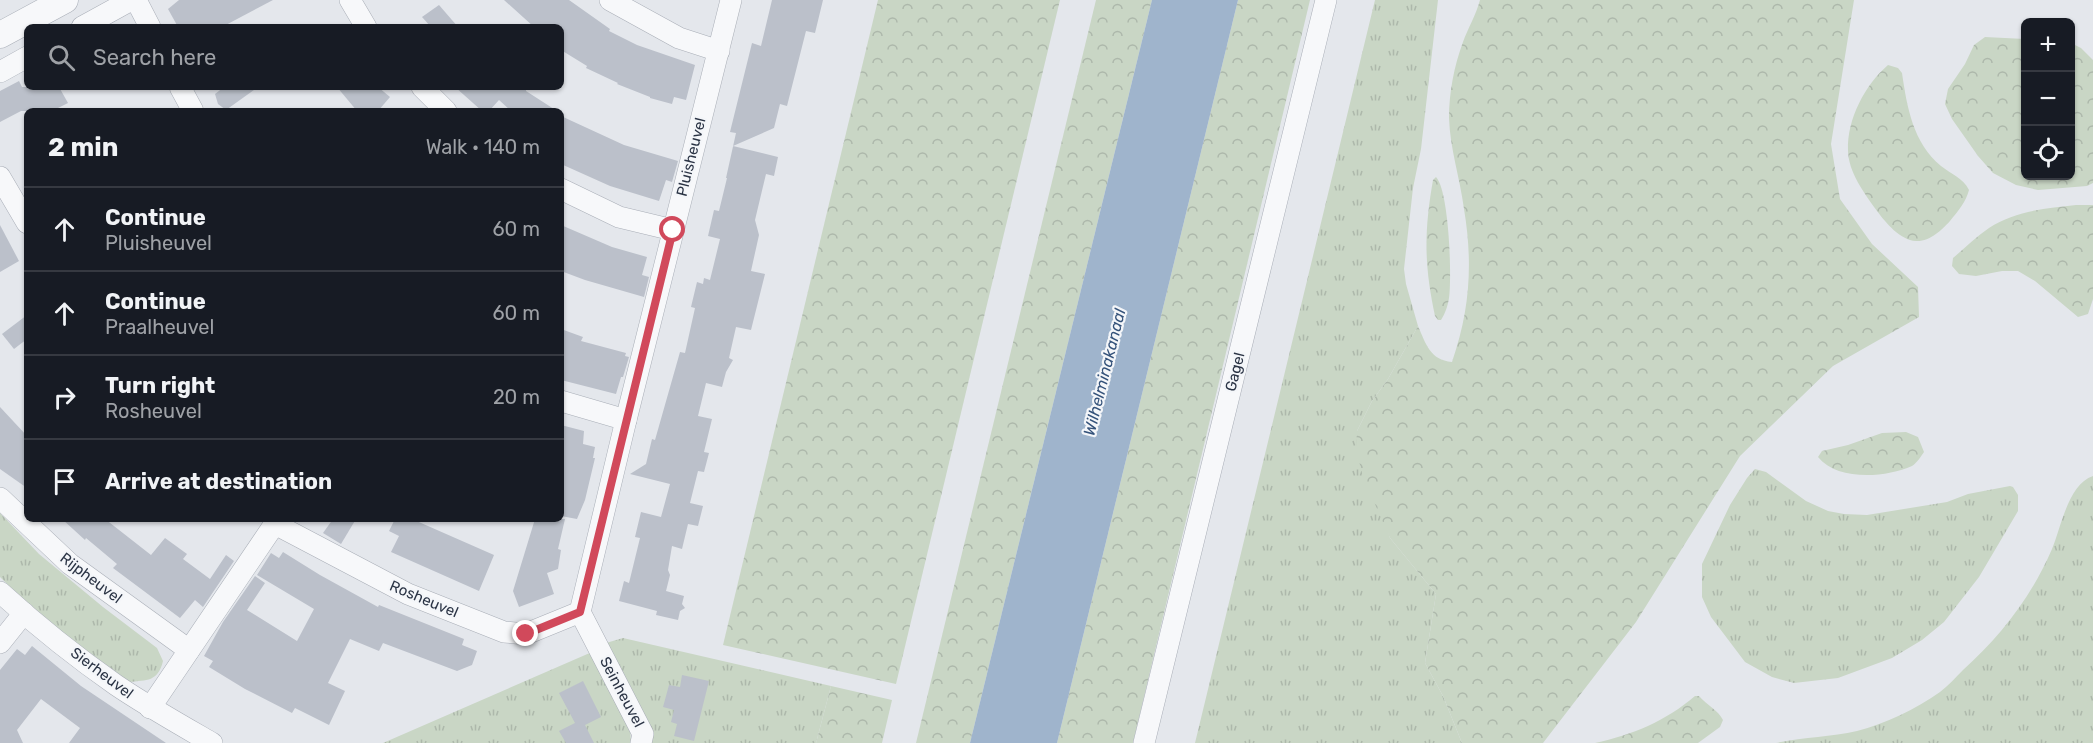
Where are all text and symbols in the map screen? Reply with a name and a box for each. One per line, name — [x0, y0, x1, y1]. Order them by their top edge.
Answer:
map controls — [2021, 18, 2075, 180]
button: + — [2021, 18, 2075, 72]
search box — [24, 24, 564, 90]
icon: search — [45, 41, 78, 74]
text: Search here — [93, 44, 216, 71]
button: − — [2021, 72, 2075, 126]
street label: Pluisheuvel — [673, 116, 709, 198]
button: locate — [2021, 126, 2075, 180]
text: 2 min — [48, 132, 118, 163]
text: Walk · 140 m — [426, 135, 540, 159]
text: Continue — [105, 204, 206, 231]
icon: ahead — [48, 213, 81, 246]
route start — [659, 216, 685, 242]
text: 60 m — [493, 217, 540, 241]
text: Pluisheuvel — [105, 231, 212, 255]
text: Continue — [105, 288, 206, 315]
icon: ahead — [48, 297, 81, 330]
text: 60 m — [493, 301, 540, 325]
water label: Wilhelminakanaal — [1080, 306, 1130, 438]
text: Praalheuvel — [105, 315, 214, 339]
street label: Gagel — [1221, 351, 1249, 393]
text: Turn right — [105, 372, 215, 399]
icon: right — [48, 381, 81, 414]
text: 20 m — [493, 385, 540, 409]
text: Rosheuvel — [105, 399, 202, 423]
icon: arrive — [48, 465, 81, 498]
text: Arrive at destination — [105, 468, 332, 495]
street label: Rijpheuvel — [56, 549, 126, 607]
street label: Rosheuvel — [387, 577, 461, 621]
route end — [512, 620, 538, 646]
street label: Sierheuvel — [67, 644, 137, 702]
street label: Seinheuvel — [596, 654, 648, 730]

